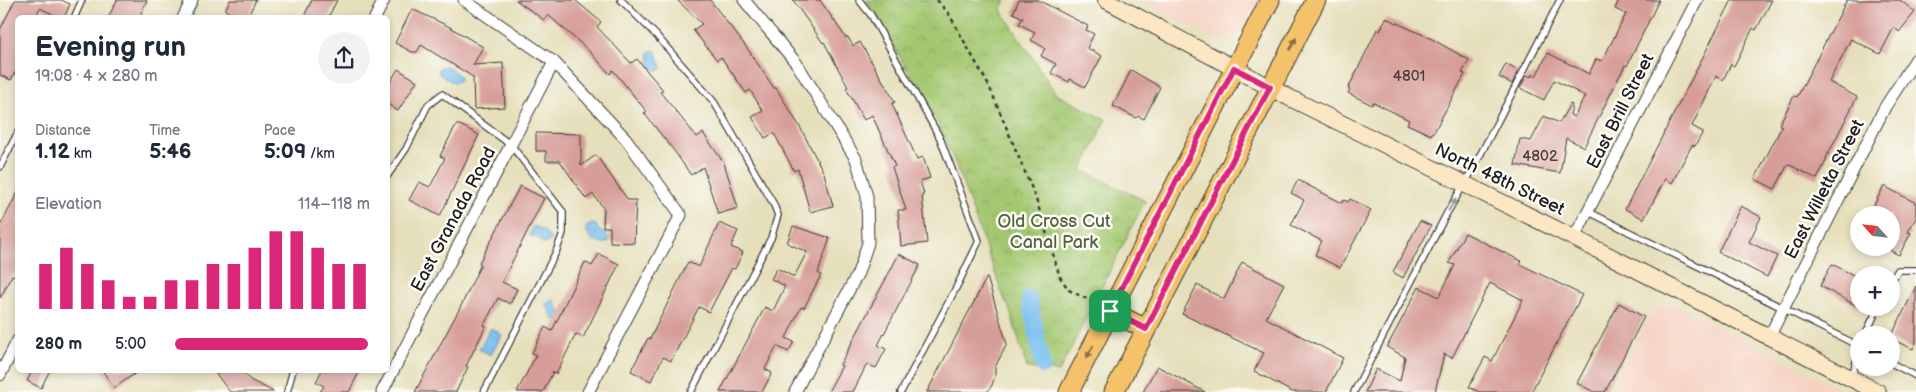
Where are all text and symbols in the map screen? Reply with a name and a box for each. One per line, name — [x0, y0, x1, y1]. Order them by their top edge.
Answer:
text: Evening run — [35, 31, 186, 64]
button: share — [318, 32, 370, 84]
one-way arrow — [1288, 37, 1297, 51]
street label: East Brill Street — [1582, 50, 1659, 172]
text: 19:08 · 4 × 280 m — [35, 67, 158, 86]
house number: 4801 — [1393, 67, 1425, 86]
street label: East Willetta Street — [1780, 116, 1869, 262]
text: Distance — [35, 122, 91, 139]
text: Time — [149, 122, 180, 139]
text: Pace — [264, 122, 296, 139]
text: 1.12 — [35, 139, 70, 164]
text: 5:46 — [149, 139, 192, 164]
text: 5:09 — [264, 139, 306, 164]
street label: North 48th Street — [1432, 139, 1568, 220]
street label: East Granada Road — [407, 143, 500, 295]
text: km — [70, 145, 92, 162]
text: /km — [306, 145, 335, 162]
house number: 4802 — [1522, 147, 1558, 166]
text: Elevation — [35, 195, 102, 214]
text: 114–118 m — [298, 195, 370, 214]
one-way arrow — [1447, 199, 1457, 212]
north arrow — [1850, 206, 1900, 256]
map controls — [1850, 206, 1900, 376]
park label: Old Cross Cut Canal Park — [998, 211, 1111, 253]
button: + — [1850, 266, 1900, 316]
pin — [1089, 290, 1131, 332]
icon: arrive — [1096, 297, 1124, 325]
button: − — [1850, 326, 1900, 376]
text: 280 m — [35, 335, 82, 354]
text: 5:00 — [115, 335, 146, 354]
one-way arrow — [1086, 344, 1094, 359]

